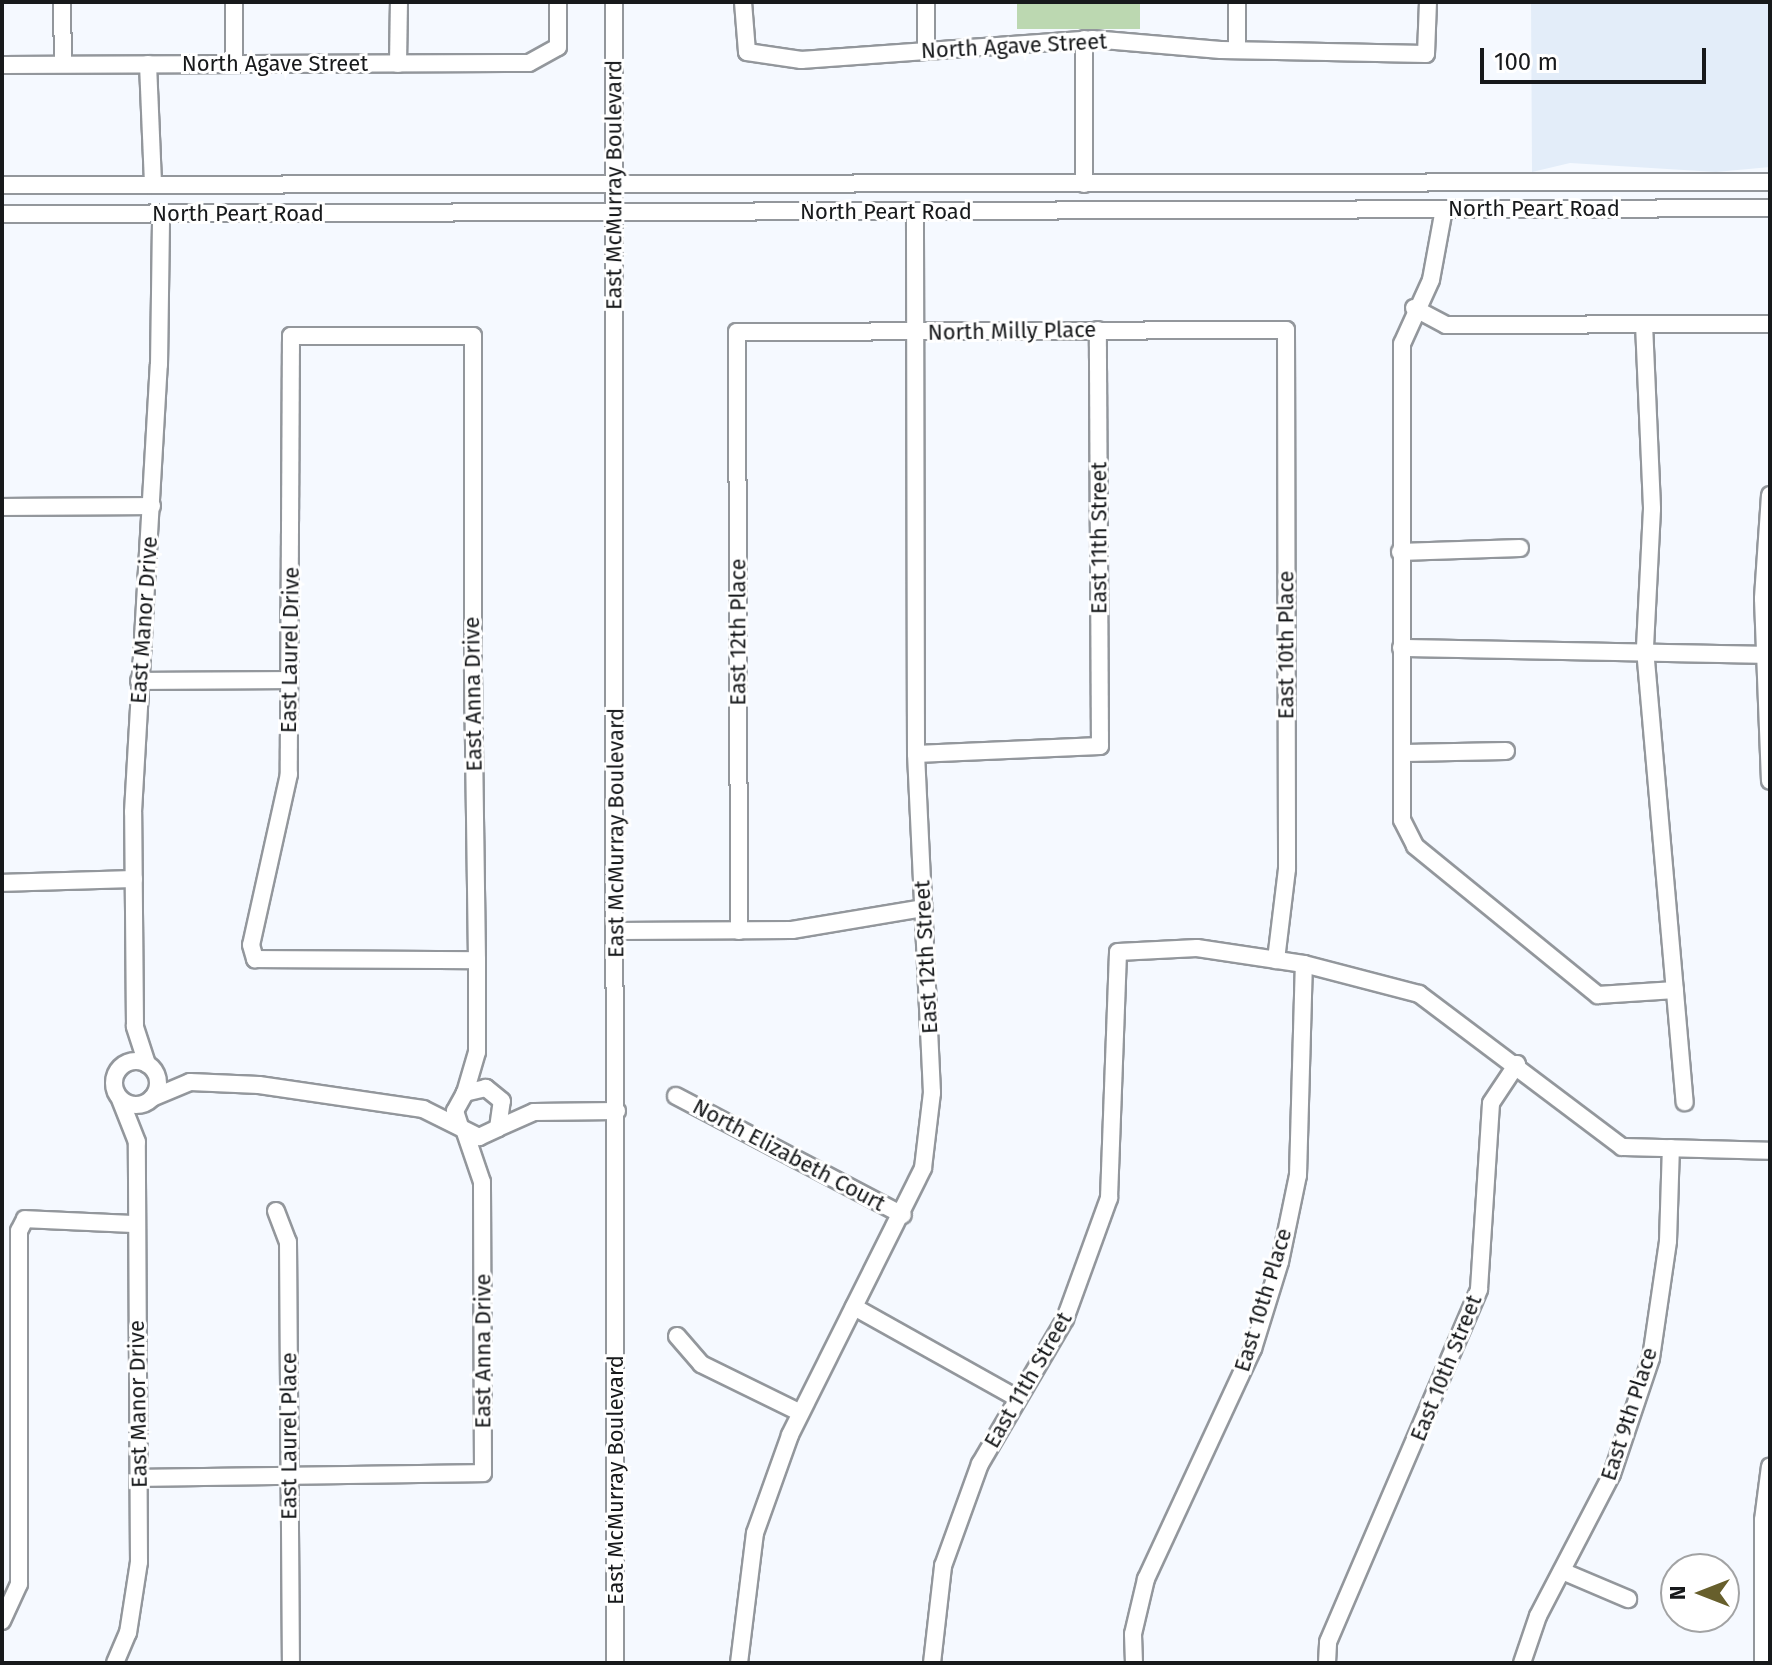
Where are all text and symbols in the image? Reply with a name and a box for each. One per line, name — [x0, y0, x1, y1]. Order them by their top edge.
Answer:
street label: North Agave Street — [920, 28, 1108, 64]
scale bar — [1484, 32, 1710, 82]
text: 100 m — [1494, 48, 1558, 76]
street label: North Agave Street — [182, 51, 368, 77]
street label: East McMurray Boulevard — [601, 60, 627, 310]
street label: North Peart Road — [1448, 196, 1620, 222]
street label: North Peart Road — [800, 199, 972, 225]
street label: North Peart Road — [152, 201, 324, 227]
street label: North Milly Place — [927, 316, 1097, 346]
street label: East 11th Street — [1086, 462, 1112, 614]
street label: East Manor Drive — [125, 535, 163, 705]
street label: East 12th Place — [725, 558, 751, 706]
street label: East Laurel Drive — [275, 567, 305, 733]
street label: East 10th Place — [1273, 571, 1299, 719]
street label: East Anna Drive — [458, 616, 488, 772]
street label: East McMurray Boulevard — [603, 708, 629, 958]
street label: East 12th Street — [909, 879, 943, 1035]
street label: North Elizabeth Court — [688, 1093, 890, 1217]
street label: East 10th Place — [1229, 1225, 1297, 1375]
street label: East Anna Drive — [470, 1273, 496, 1429]
street label: East 10th Street — [1405, 1291, 1487, 1445]
street label: East 11th Street — [978, 1307, 1078, 1453]
street label: East Manor Drive — [123, 1320, 153, 1488]
street label: East 9th Place — [1595, 1344, 1663, 1484]
street label: East Laurel Place — [276, 1352, 302, 1520]
street label: East McMurray Boulevard — [603, 1355, 629, 1605]
north arrow — [1660, 1553, 1740, 1633]
text: N — [1664, 1586, 1691, 1600]

